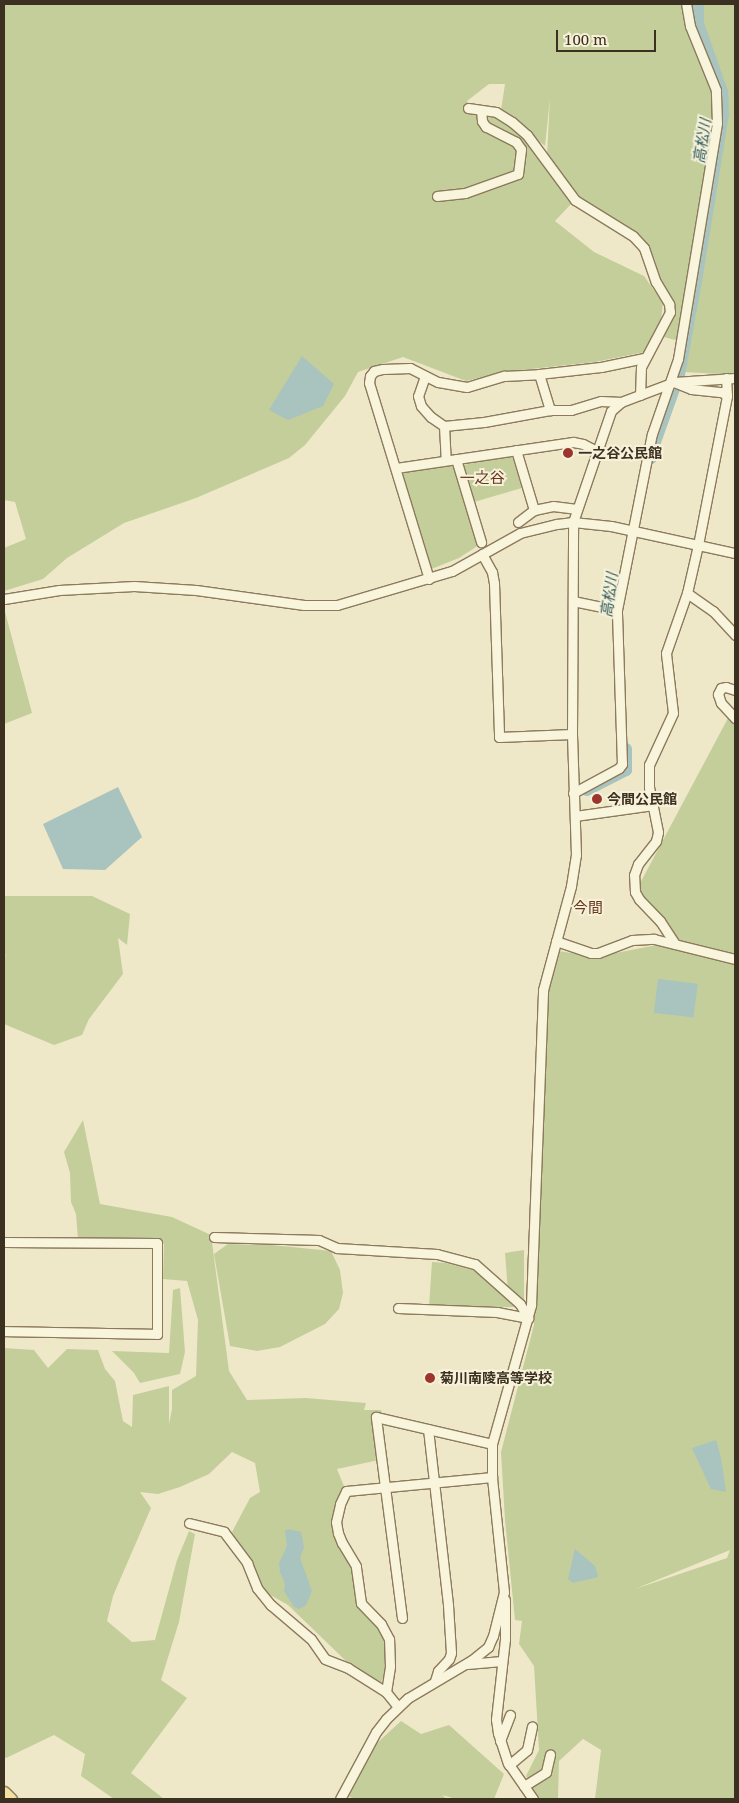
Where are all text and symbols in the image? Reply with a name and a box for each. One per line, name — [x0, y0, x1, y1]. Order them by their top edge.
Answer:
scale bar — [559, 20, 659, 52]
text: 100 m — [564, 29, 607, 49]
water label: 高松川 — [690, 117, 714, 165]
place label: 一之谷公民館 — [578, 445, 662, 461]
marker: 一之谷公民館 — [562, 447, 574, 459]
district label: 一之谷 — [460, 469, 504, 487]
water label: 高松川 — [597, 571, 621, 619]
place label: 今間公民館 — [607, 791, 677, 807]
marker: 今間公民館 — [591, 793, 603, 805]
district label: 今間 — [573, 899, 603, 917]
place label: 菊川南陵高等学校 — [440, 1370, 552, 1386]
marker: 菊川南陵高等学校 — [424, 1372, 436, 1384]

